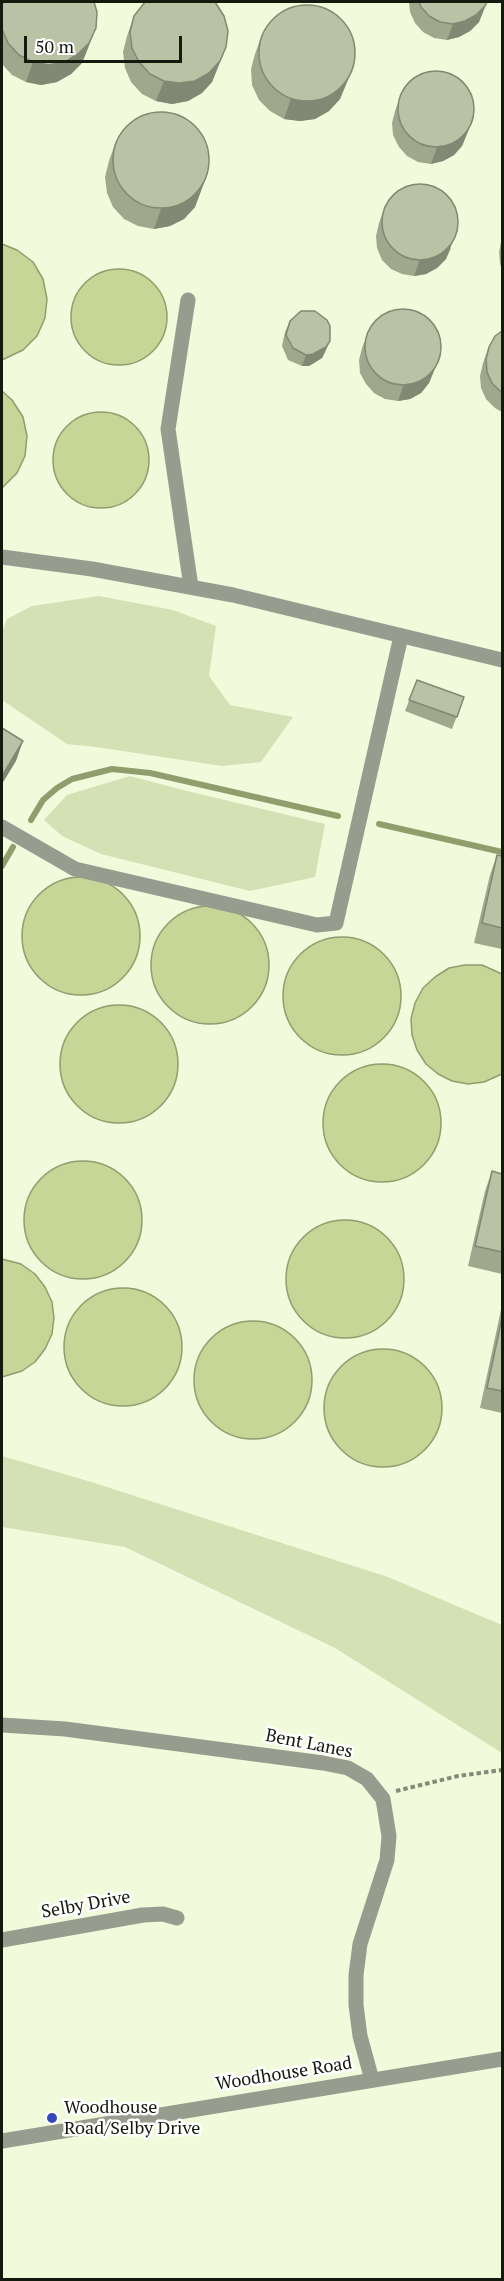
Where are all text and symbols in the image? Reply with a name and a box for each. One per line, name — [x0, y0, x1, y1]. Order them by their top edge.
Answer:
scale bar — [27, 24, 184, 62]
text: 50 m — [35, 34, 74, 58]
street label: Bent Lanes — [264, 1725, 354, 1763]
street label: Selby Drive — [40, 1887, 132, 1923]
street label: Woodhouse Road — [214, 2053, 354, 2095]
place label: Woodhouse Road/Selby Drive — [64, 2097, 200, 2140]
marker: Woodhouse Road/Selby Drive — [45, 2111, 59, 2125]

